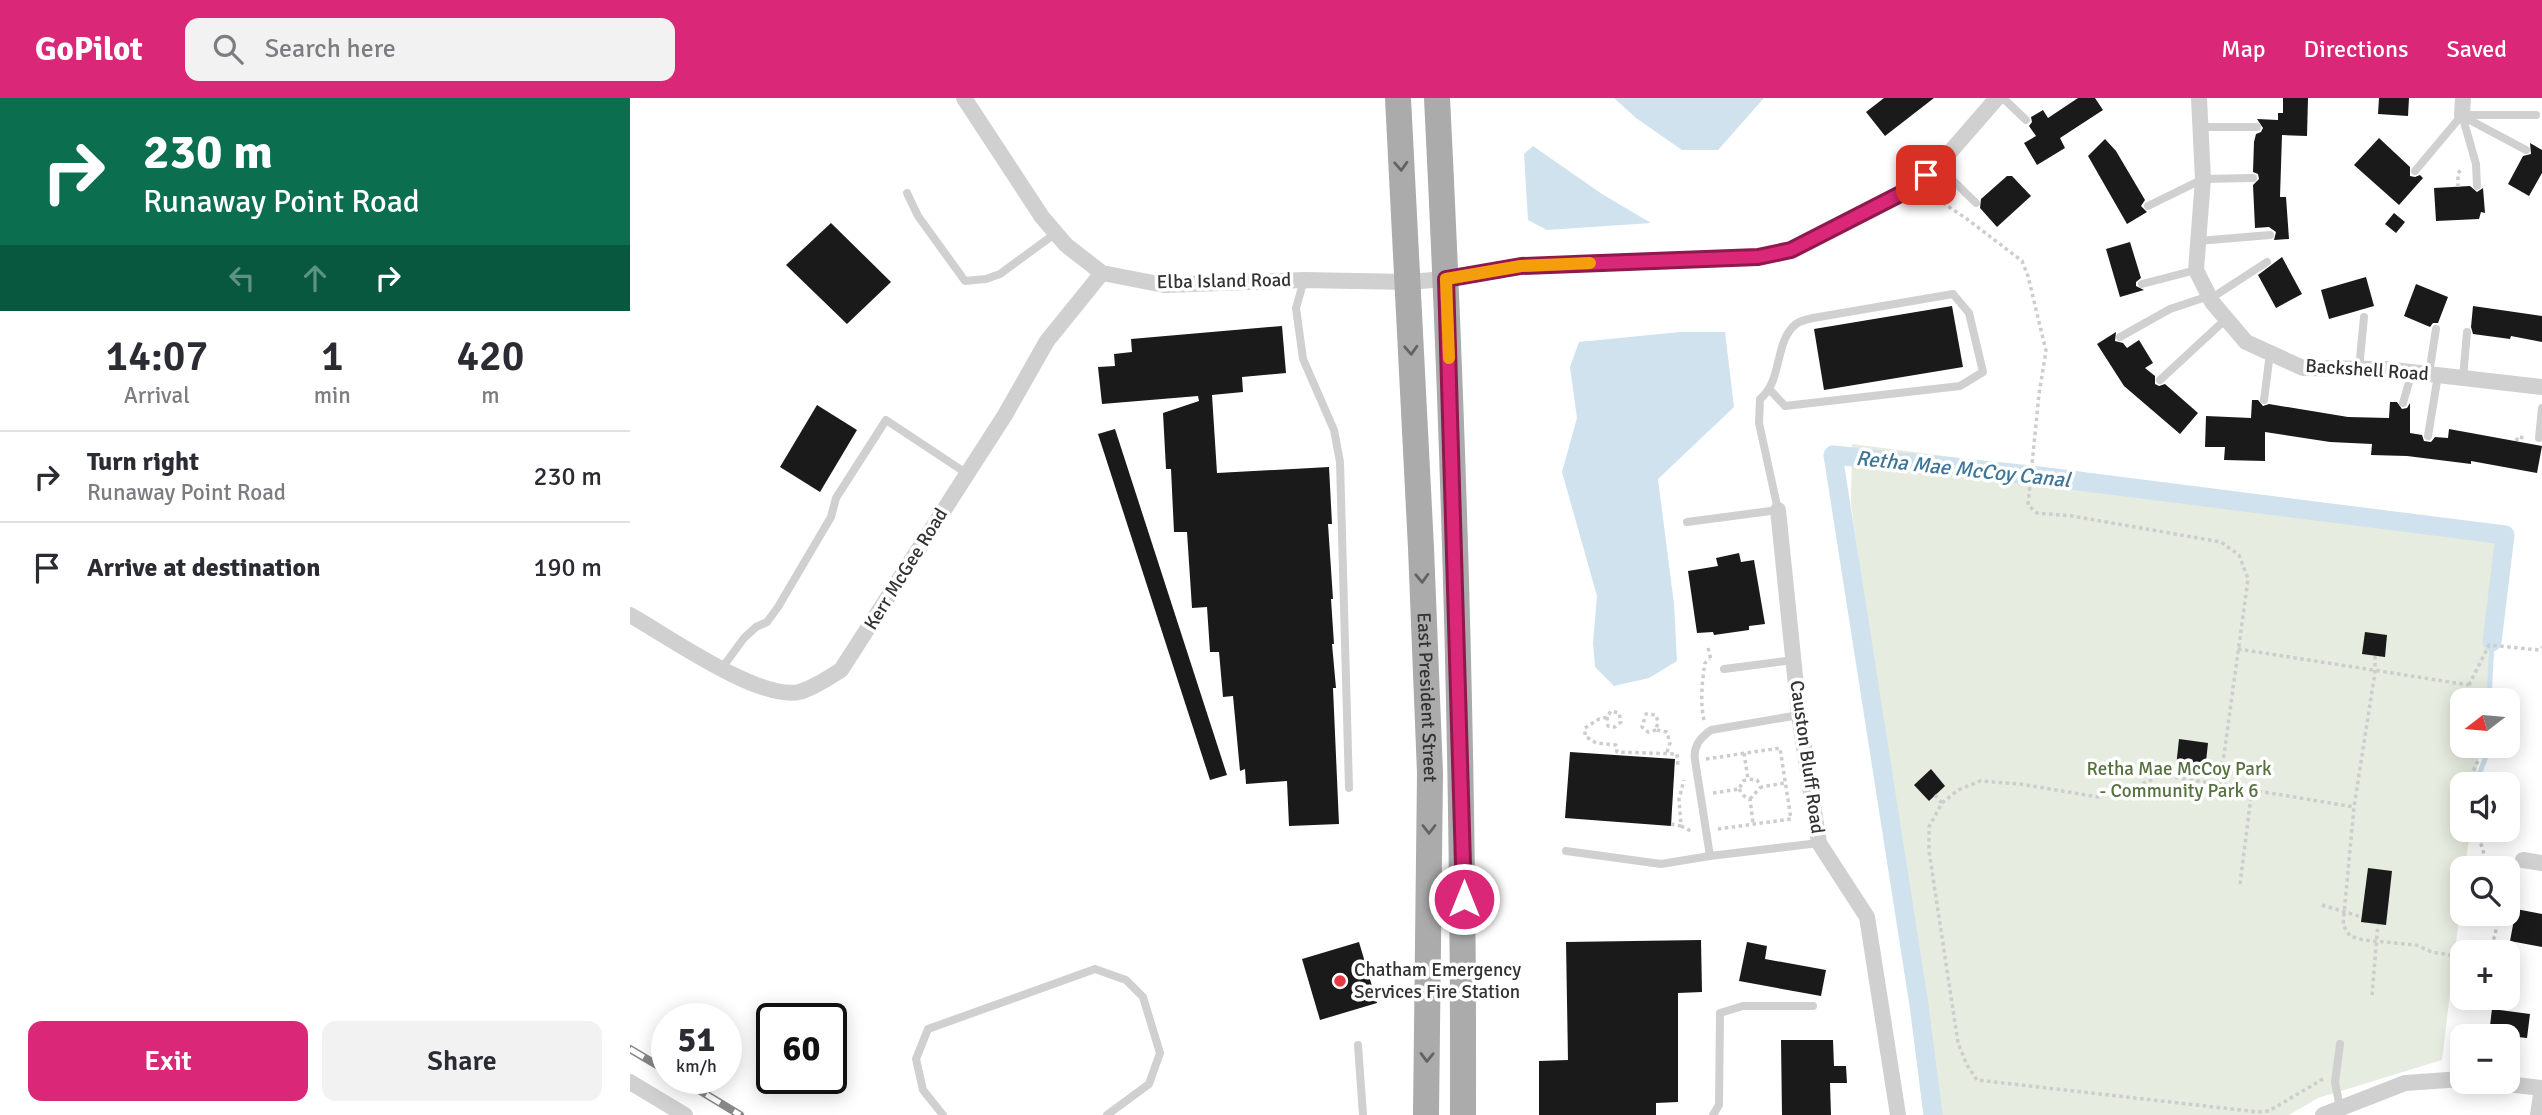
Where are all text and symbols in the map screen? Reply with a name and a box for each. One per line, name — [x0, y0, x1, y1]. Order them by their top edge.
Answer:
search box — [185, 18, 675, 81]
text: GoPilot — [35, 29, 143, 70]
icon: search — [209, 30, 247, 68]
text: Search here — [265, 33, 396, 65]
text: Map — [2221, 34, 2266, 64]
text: Directions — [2304, 34, 2409, 64]
text: Saved — [2447, 34, 2507, 64]
text: 230 m — [143, 122, 273, 182]
icon: right — [28, 126, 119, 217]
pin — [1896, 145, 1956, 205]
icon: arrive — [1907, 156, 1945, 194]
one-way arrow — [1394, 161, 1409, 172]
text: Runaway Point Road — [143, 182, 420, 221]
icon: left — [223, 259, 261, 297]
icon: ahead — [296, 259, 334, 297]
icon: right — [369, 259, 407, 297]
street label: Elba Island Road — [1157, 268, 1291, 294]
text: 14:07 — [106, 331, 208, 382]
text: 1 — [321, 331, 344, 382]
text: 420 — [456, 331, 524, 382]
one-way arrow — [1403, 345, 1418, 356]
street label: Backshell Road — [2305, 354, 2429, 386]
text: Arrival — [124, 381, 190, 410]
text: min — [314, 381, 351, 410]
text: m — [481, 381, 500, 410]
water label: Retha Mae McCoy Canal — [1855, 445, 2073, 493]
text: Turn right — [87, 446, 199, 478]
icon: right — [28, 458, 66, 496]
text: 230 m — [533, 461, 602, 493]
text: Runaway Point Road — [87, 478, 286, 507]
street label: Kerr McGee Road — [859, 504, 953, 634]
icon: arrive — [28, 549, 66, 587]
text: Arrive at destination — [87, 552, 320, 584]
text: 190 m — [533, 552, 602, 584]
one-way arrow — [1414, 573, 1430, 583]
street label: East President Street — [1412, 612, 1442, 783]
street label: Causton Bluff Road — [1784, 679, 1830, 835]
north arrow — [2450, 688, 2520, 758]
map controls — [2450, 688, 2520, 1094]
park label: Retha Mae McCoy Park - Community Park 6 — [2087, 757, 2272, 803]
button: sound — [2450, 772, 2520, 842]
one-way arrow — [1421, 825, 1437, 835]
button: search — [2450, 856, 2520, 926]
position arrow — [1427, 862, 1501, 936]
button: + — [2450, 940, 2520, 1010]
place label: Chatham Emergency Services Fire Station — [1354, 958, 1521, 1004]
marker: Chatham Emergency Services Fire Station — [1332, 973, 1348, 989]
speed limit sign: 60 — [756, 1003, 847, 1094]
text: 51 — [678, 1018, 715, 1061]
button: Exit — [28, 1021, 308, 1101]
button: Share — [322, 1021, 602, 1101]
button: − — [2450, 1024, 2520, 1094]
one-way arrow — [1419, 1052, 1435, 1063]
text: km/h — [676, 1055, 717, 1077]

